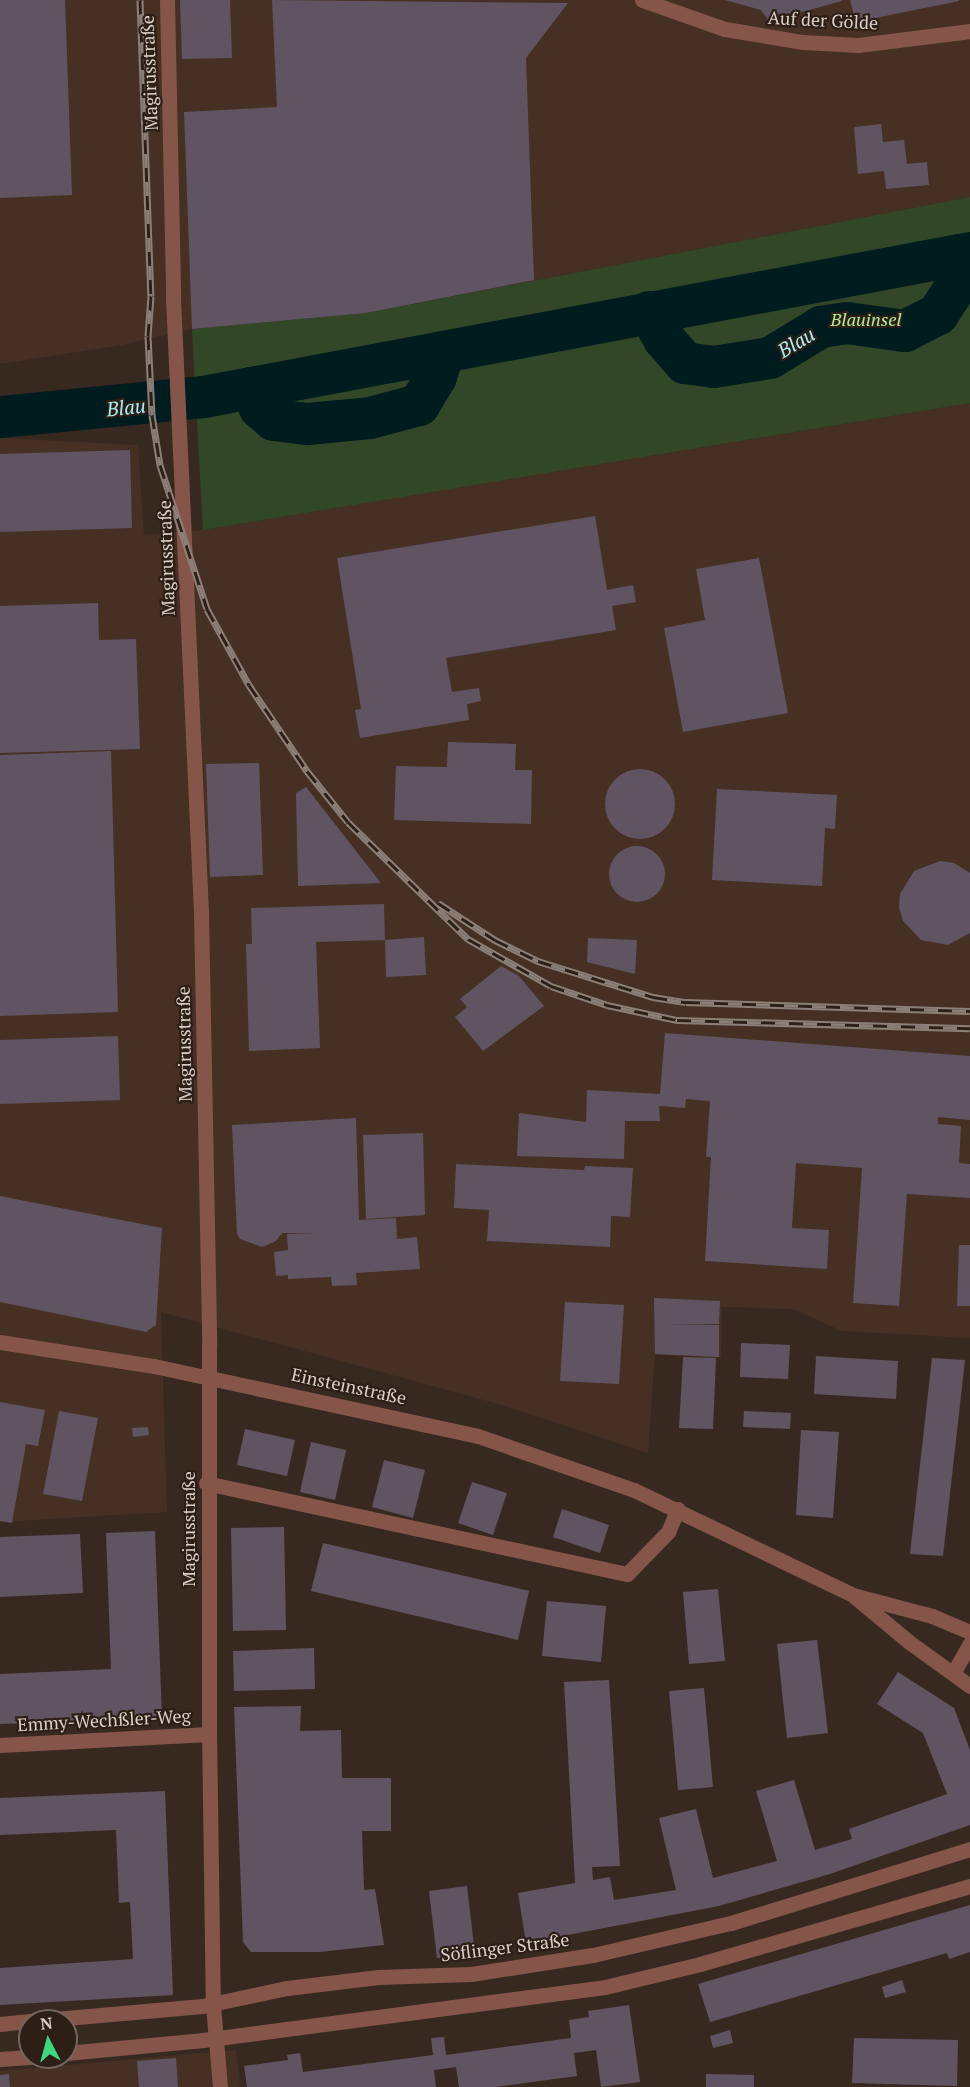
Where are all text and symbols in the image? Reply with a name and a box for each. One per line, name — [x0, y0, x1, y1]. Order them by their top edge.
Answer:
street label: Auf der Gölde — [767, 6, 879, 34]
street label: Magirusstraße — [136, 15, 162, 131]
park label: Blauinsel — [831, 308, 901, 330]
water label: Blau — [773, 322, 819, 362]
water label: Blau — [105, 393, 147, 421]
street label: Magirusstraße — [153, 500, 179, 616]
street label: Magirusstraße — [172, 986, 196, 1102]
street label: Einsteinstraße — [289, 1363, 409, 1409]
street label: Magirusstraße — [177, 1471, 199, 1587]
street label: Emmy-Wechßler-Weg — [17, 1705, 191, 1735]
street label: Söflinger Straße — [439, 1928, 571, 1966]
north arrow — [18, 2009, 78, 2069]
text: N — [39, 2012, 54, 2035]

